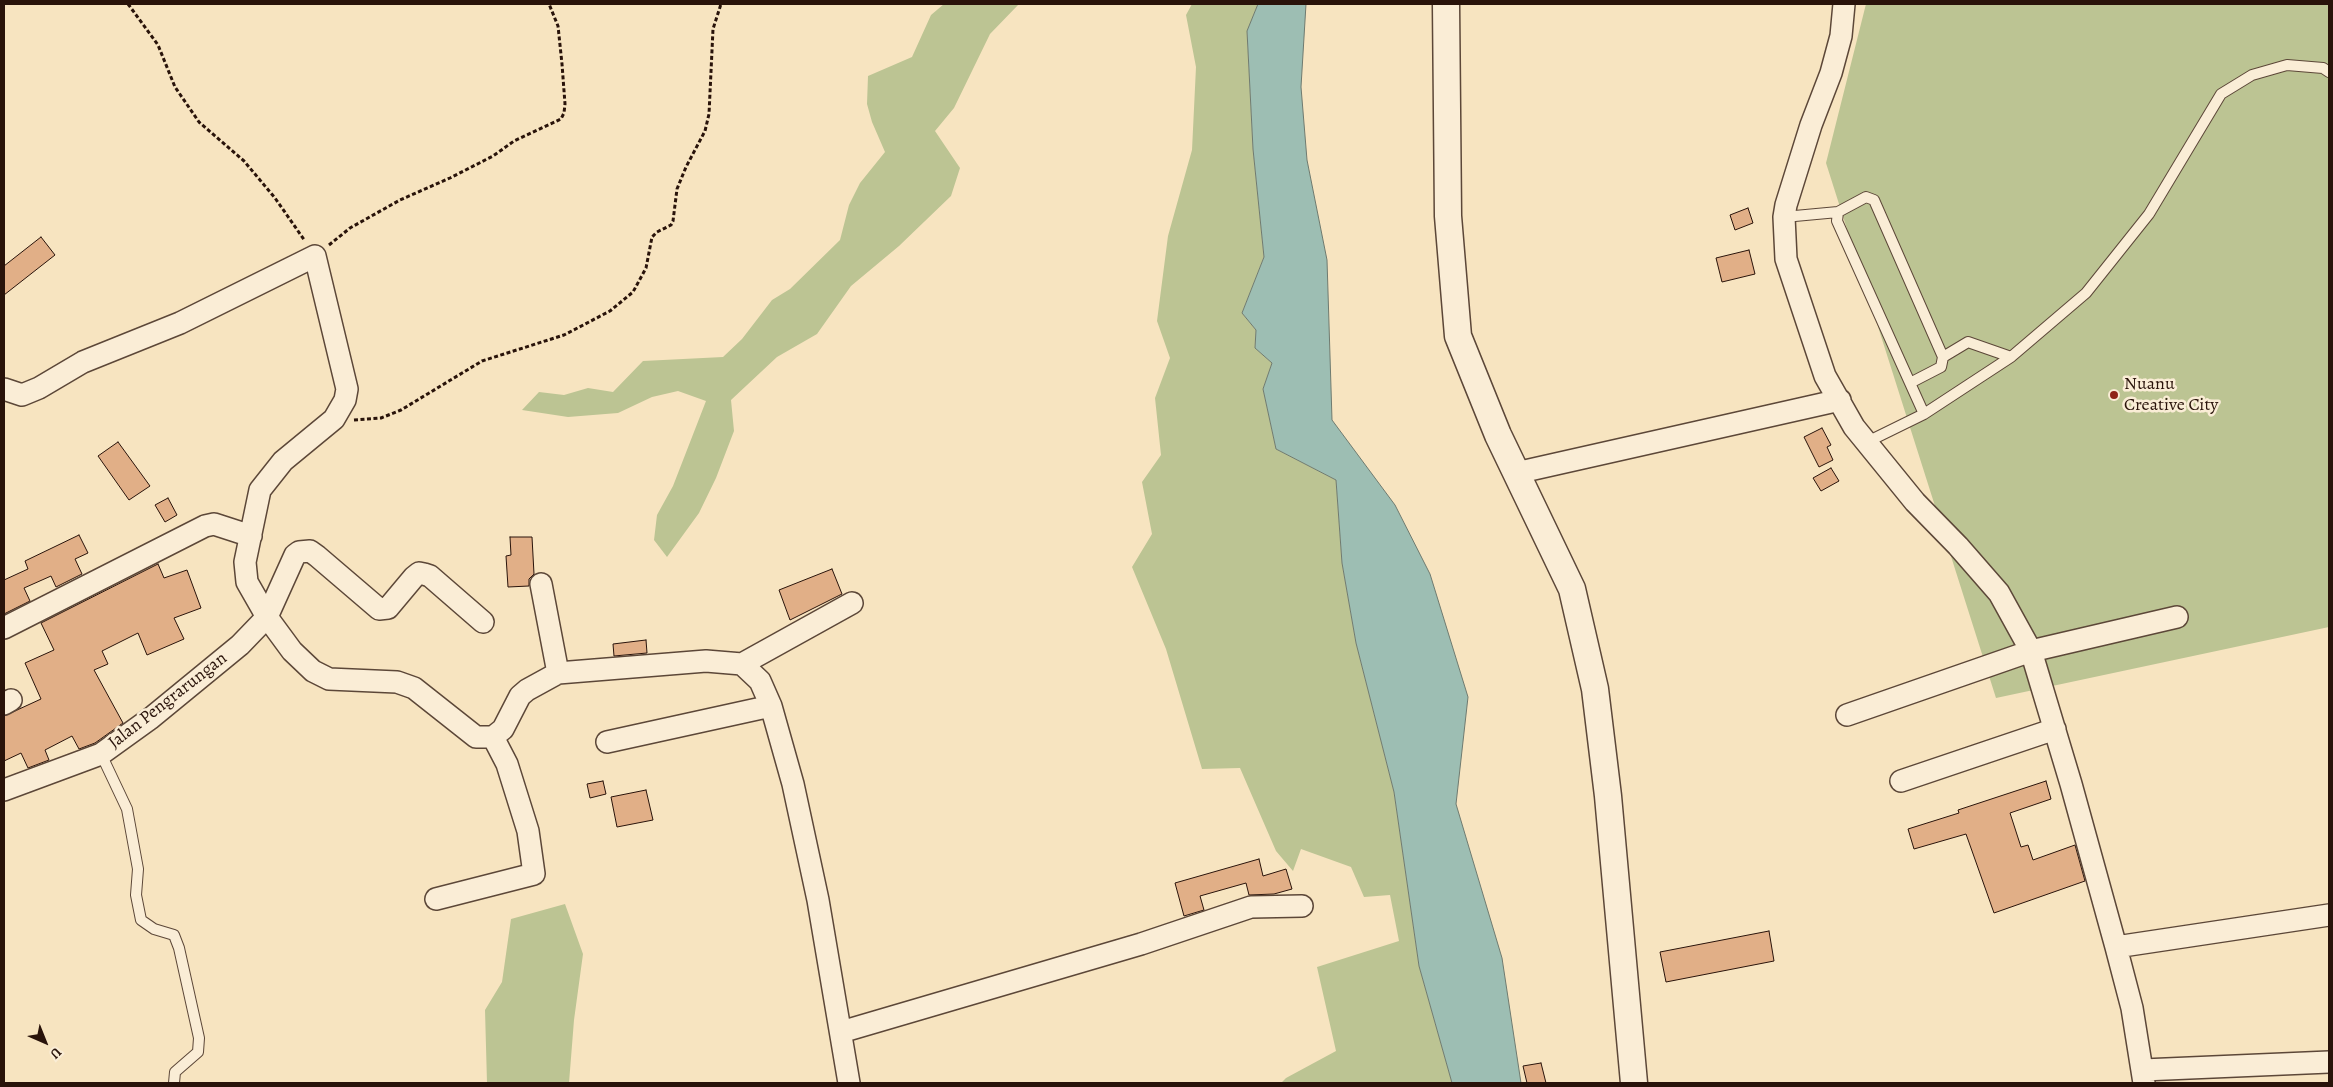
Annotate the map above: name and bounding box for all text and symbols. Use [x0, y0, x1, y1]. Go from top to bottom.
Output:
place label: Nuanu Creative City [2124, 374, 2218, 416]
marker: Nuanu Creative City [2108, 389, 2120, 401]
street label: Jalan Pengrarungan [104, 648, 232, 754]
north arrow [20, 1017, 70, 1067]
text: U [46, 1043, 66, 1063]

